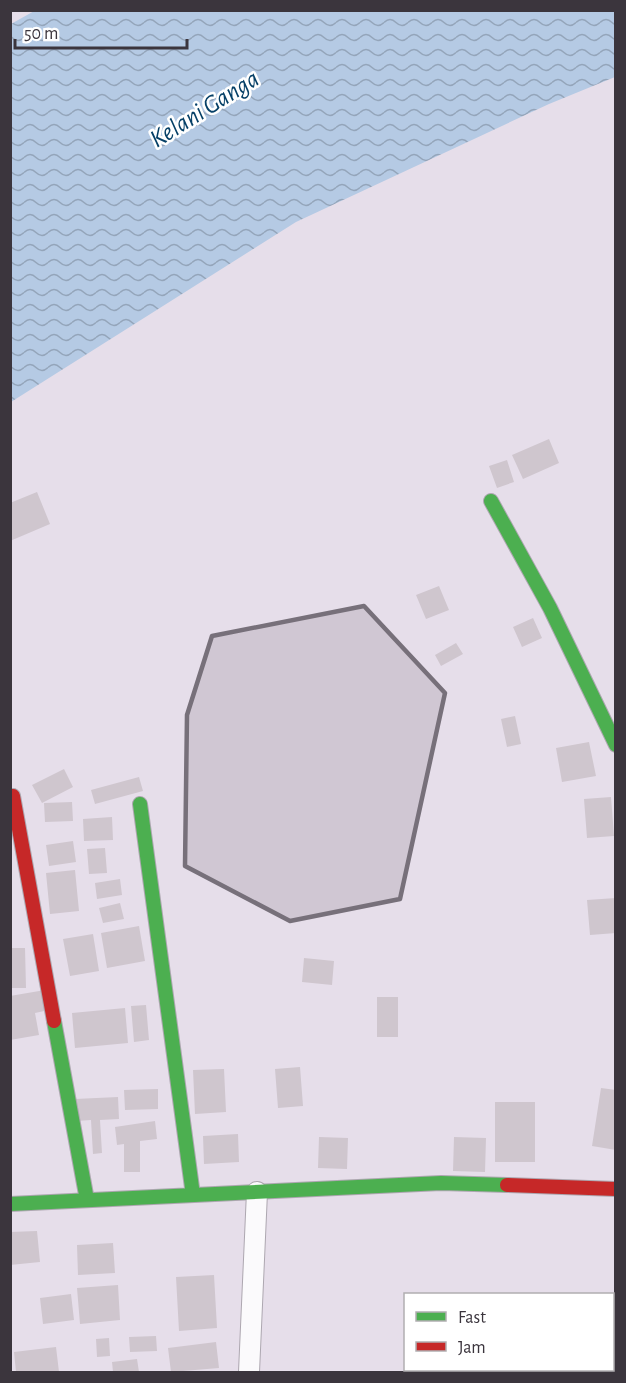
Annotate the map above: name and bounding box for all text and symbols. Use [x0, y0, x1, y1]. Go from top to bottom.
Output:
scale bar [15, 12, 188, 50]
text: 50 m [24, 25, 58, 43]
water label: Kelani Ganga [145, 65, 264, 152]
legend [404, 1293, 614, 1371]
text: Fast [458, 1309, 486, 1327]
text: Jam [458, 1339, 486, 1357]

